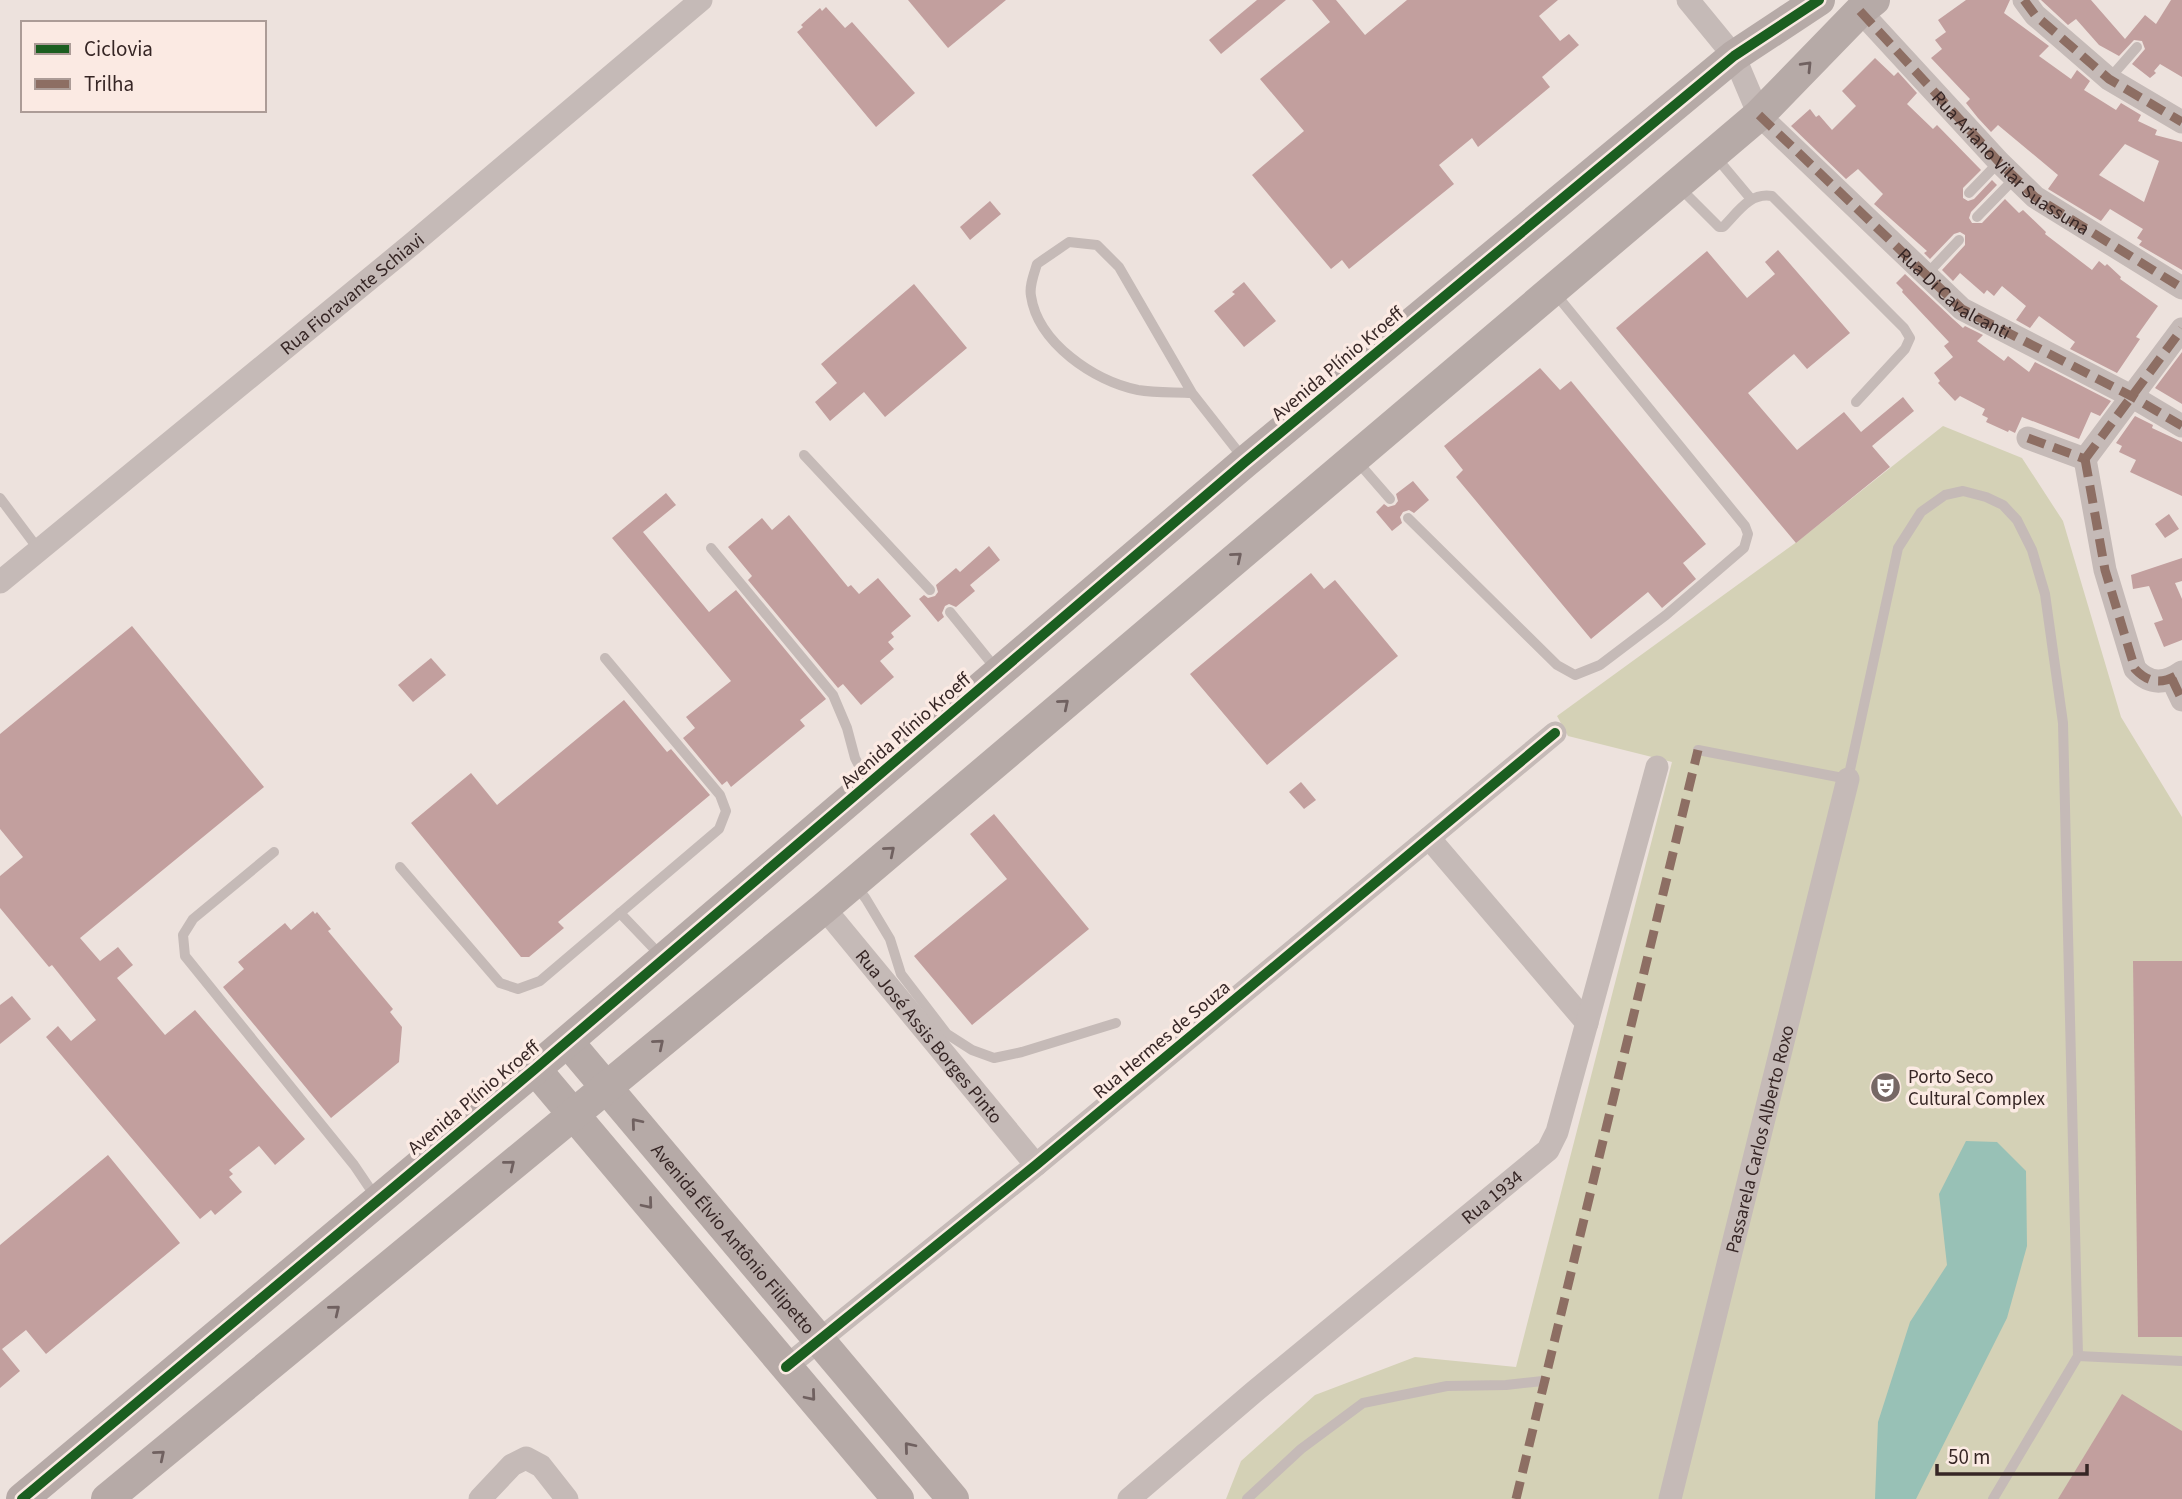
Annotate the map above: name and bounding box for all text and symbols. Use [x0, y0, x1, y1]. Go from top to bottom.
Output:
legend [21, 21, 266, 112]
text: Ciclovia [84, 34, 153, 64]
one-way arrow [1798, 61, 1811, 74]
text: Trilha [84, 69, 134, 99]
street label: Rua Ariano Vilar Suassuna [1925, 85, 2094, 243]
street label: Rua Fioravante Schiavi [275, 227, 431, 362]
street label: Rua Di Cavalcanti [1891, 242, 2015, 347]
street label: Avenida Plínio Kroeff [1266, 300, 1411, 427]
one-way arrow [1229, 553, 1242, 565]
street label: Avenida Plínio Kroeff [835, 666, 978, 795]
one-way arrow [1056, 700, 1069, 712]
one-way arrow [882, 847, 895, 859]
street label: Rua José Assis Borges Pinto [848, 944, 1009, 1130]
street label: Rua Hermes de Souza [1088, 975, 1236, 1106]
street label: Passarela Carlos Alberto Roxo [1719, 1022, 1802, 1256]
street label: Avenida Plínio Kroeff [402, 1034, 547, 1161]
one-way arrow [651, 1040, 664, 1052]
place label: Porto Seco Cultural Complex [1908, 1064, 2046, 1113]
theatre icon: Porto Seco Cultural Complex [1868, 1070, 1902, 1104]
one-way arrow [632, 1118, 644, 1131]
street label: Avenida Élvio Antônio Filipetto [644, 1138, 821, 1341]
one-way arrow [502, 1161, 515, 1173]
street label: Rua 1934 [1456, 1164, 1529, 1231]
one-way arrow [640, 1195, 652, 1208]
one-way arrow [327, 1305, 339, 1318]
one-way arrow [803, 1388, 815, 1401]
scale bar [1937, 1432, 2088, 1476]
one-way arrow [904, 1442, 917, 1454]
text: 50 m [1948, 1442, 1990, 1472]
one-way arrow [151, 1451, 164, 1463]

